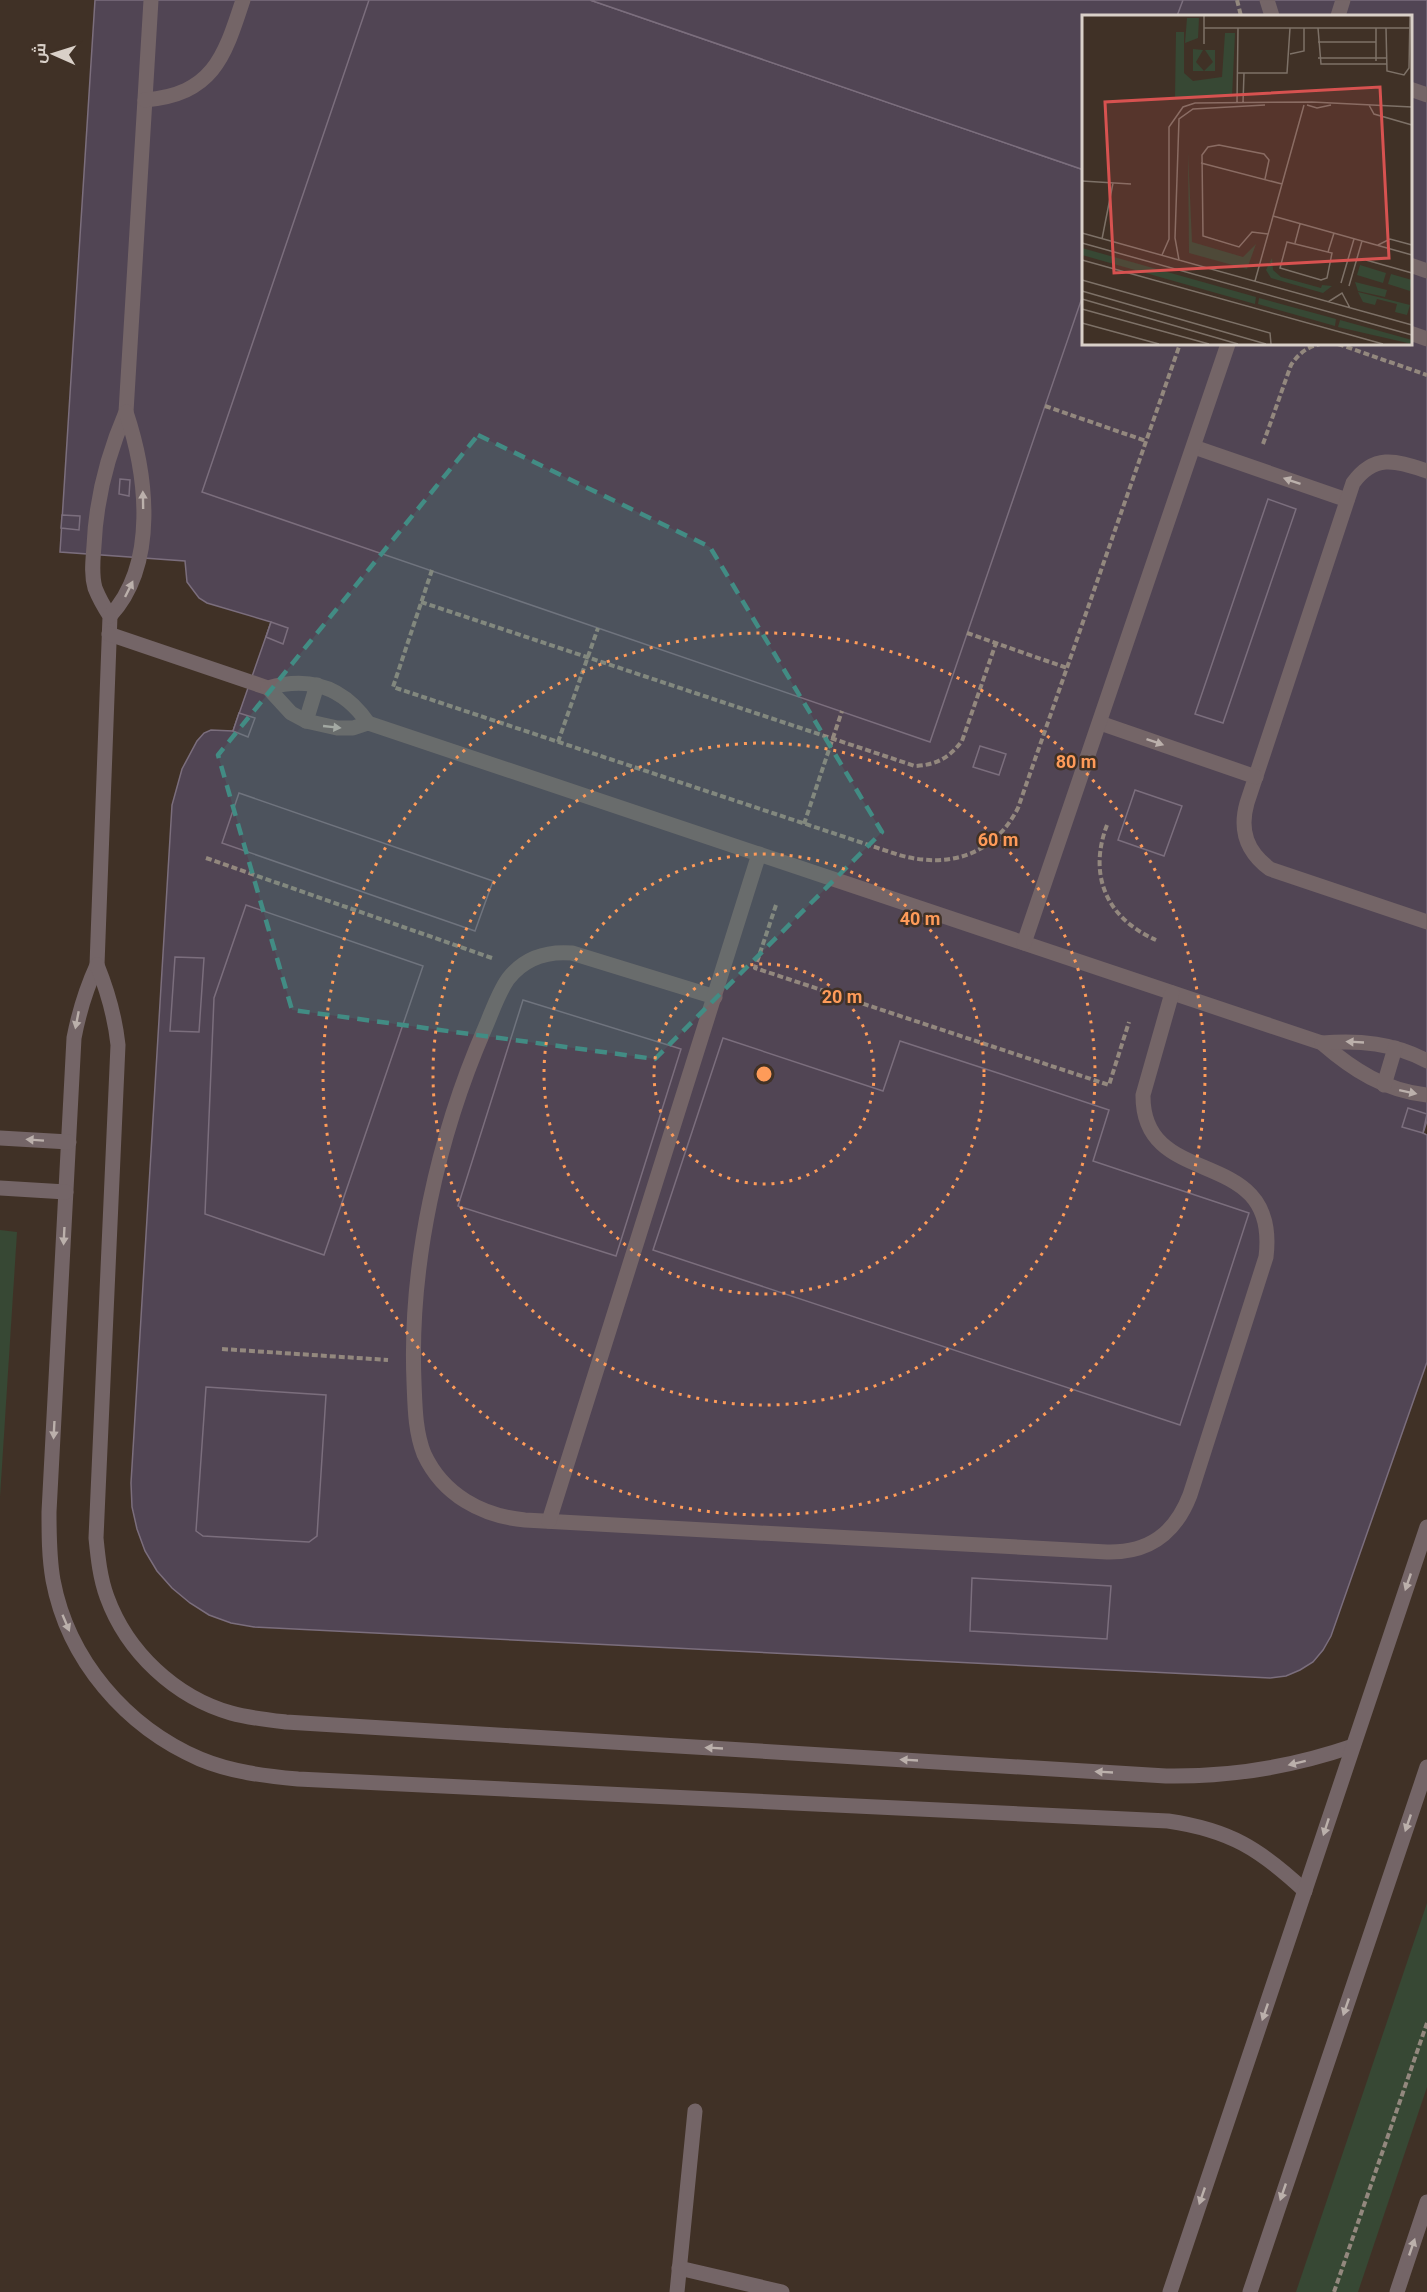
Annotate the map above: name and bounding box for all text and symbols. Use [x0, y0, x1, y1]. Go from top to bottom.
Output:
inset map [1082, 15, 1412, 345]
north arrow [24, 24, 84, 84]
text: ش [29, 42, 50, 64]
one-way arrow [1283, 475, 1301, 485]
one-way arrow [138, 490, 148, 509]
one-way arrow [124, 581, 133, 598]
one-way arrow [323, 722, 342, 732]
one-way arrow [1146, 737, 1164, 747]
text: 80 m [1056, 751, 1096, 772]
text: 60 m [978, 829, 1018, 850]
text: 40 m [900, 908, 940, 929]
text: 20 m [822, 986, 862, 1007]
one-way arrow [72, 1011, 81, 1030]
one-way arrow [1346, 1037, 1365, 1046]
centre of rings [754, 1064, 774, 1084]
one-way arrow [1399, 1087, 1418, 1097]
one-way arrow [25, 1136, 44, 1145]
one-way arrow [60, 1226, 69, 1245]
one-way arrow [49, 1421, 58, 1440]
one-way arrow [1403, 1573, 1413, 1591]
one-way arrow [62, 1614, 71, 1632]
one-way arrow [705, 1744, 724, 1753]
one-way arrow [899, 1755, 918, 1765]
one-way arrow [1288, 1758, 1306, 1768]
one-way arrow [1094, 1767, 1113, 1777]
one-way arrow [1403, 1814, 1413, 1832]
one-way arrow [1321, 1818, 1331, 1836]
one-way arrow [1340, 1999, 1350, 2017]
one-way arrow [1259, 2003, 1269, 2021]
one-way arrow [1278, 2183, 1288, 2201]
one-way arrow [1197, 2188, 1207, 2206]
one-way arrow [1407, 2238, 1417, 2256]

